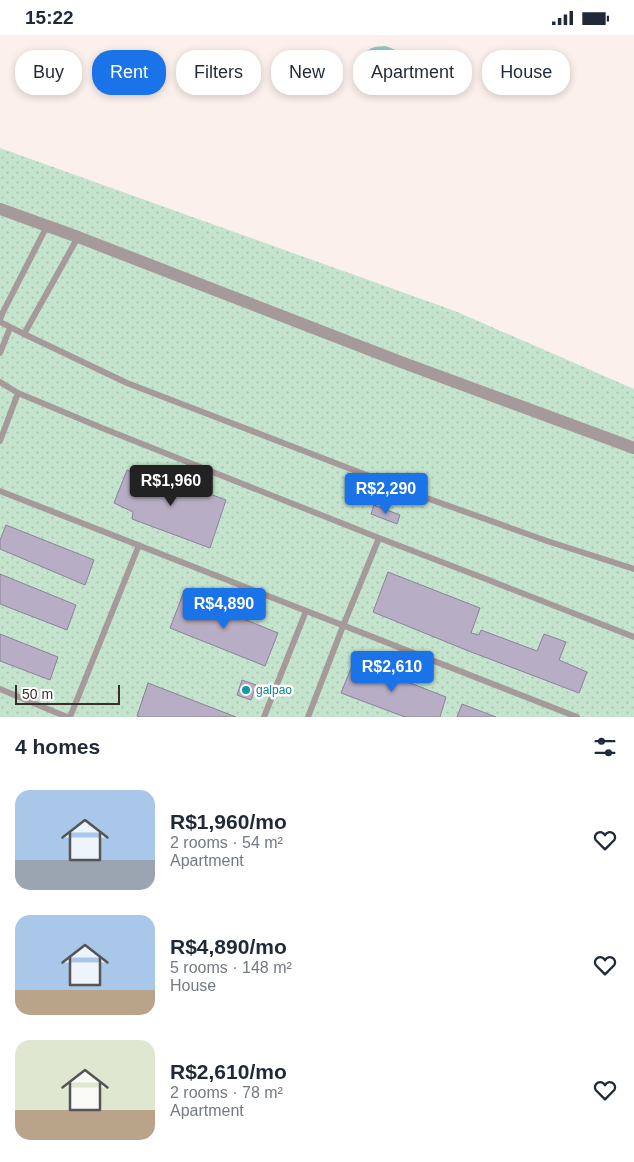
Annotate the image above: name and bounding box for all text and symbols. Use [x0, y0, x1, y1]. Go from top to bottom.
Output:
text: 15:22 [25, 7, 74, 28]
chip: Buy [15, 50, 82, 95]
chip: Rent [92, 50, 166, 95]
chip: Filters [176, 50, 261, 95]
chip: New [271, 50, 343, 95]
chip: Apartment [353, 50, 472, 95]
chip: House [482, 50, 570, 95]
pin: R$1,960 [125, 465, 217, 507]
text: R$1,960 [141, 472, 201, 489]
pin: R$2,290 [340, 473, 432, 515]
text: R$2,290 [356, 480, 416, 497]
pin: R$4,890 [178, 587, 270, 630]
text: R$4,890 [194, 595, 254, 612]
pin: R$2,610 [346, 651, 438, 693]
text: R$2,610 [362, 658, 422, 675]
scale bar [15, 682, 120, 705]
place label: galpao [256, 683, 292, 697]
marker: galpao [240, 684, 252, 696]
text: 50 m [22, 686, 53, 702]
icon: filters [591, 733, 619, 761]
text: 4 homes [15, 735, 100, 758]
icon: home [55, 810, 115, 870]
text: R$1,960/mo [170, 810, 287, 833]
icon: heart [591, 826, 619, 854]
text: 2 rooms · 54 m² [170, 834, 283, 851]
text: Apartment [170, 852, 244, 869]
icon: home [55, 935, 115, 995]
text: R$4,890/mo [170, 935, 287, 958]
icon: heart [591, 951, 619, 979]
text: 5 rooms · 148 m² [170, 959, 292, 976]
text: House [170, 977, 216, 994]
icon: home [55, 1060, 115, 1120]
text: R$2,610/mo [170, 1060, 287, 1083]
icon: heart [591, 1076, 619, 1104]
text: 2 rooms · 78 m² [170, 1084, 283, 1101]
text: Apartment [170, 1102, 244, 1119]

